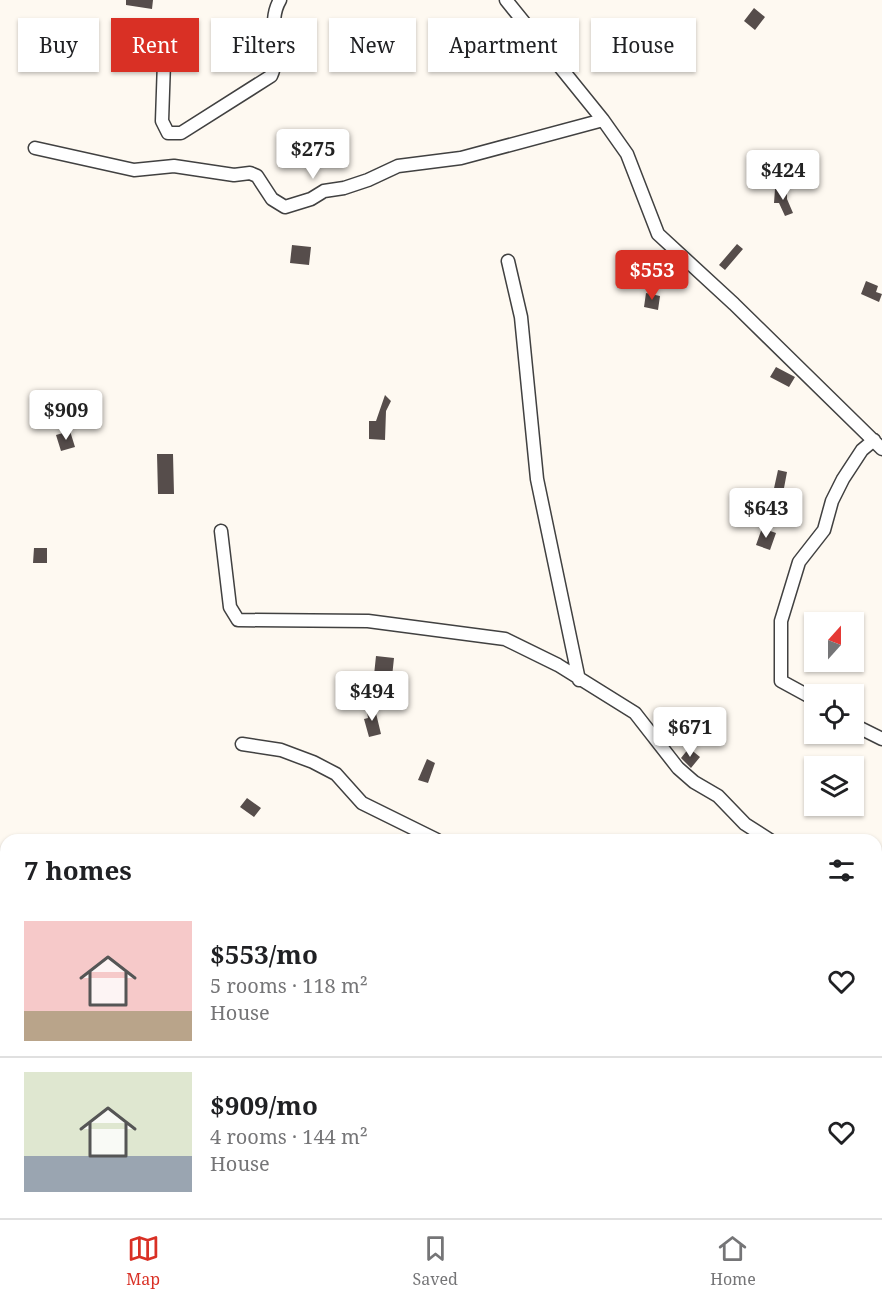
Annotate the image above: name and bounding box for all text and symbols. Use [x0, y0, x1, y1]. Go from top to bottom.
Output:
chip: Buy [18, 18, 99, 72]
chip: Rent [111, 18, 199, 72]
chip: Filters [211, 18, 317, 72]
chip: New [329, 18, 416, 72]
chip: Apartment [428, 18, 579, 72]
chip: House [591, 18, 696, 72]
pin: $275 [277, 129, 349, 180]
text: $275 [290, 135, 336, 162]
pin: $424 [747, 150, 819, 201]
text: $424 [760, 156, 806, 183]
pin: $553 [616, 250, 688, 301]
text: $553 [629, 256, 675, 283]
pin: $909 [30, 390, 102, 441]
text: $909 [43, 396, 89, 423]
pin: $643 [730, 488, 802, 539]
text: $643 [743, 494, 789, 521]
north arrow [804, 612, 864, 672]
map controls [804, 612, 864, 816]
pin: $494 [336, 671, 408, 722]
text: $494 [349, 677, 395, 704]
button: locate [804, 684, 864, 744]
pin: $671 [654, 707, 726, 758]
text: $671 [667, 713, 713, 740]
button: layers [804, 756, 864, 816]
text: 7 homes [24, 852, 132, 888]
icon: filters [825, 854, 858, 887]
text: $553/mo [210, 936, 318, 972]
icon: home [72, 945, 144, 1017]
icon: heart [825, 965, 858, 998]
text: 5 rooms · 118 m² [210, 972, 368, 999]
text: House [210, 999, 270, 1026]
text: $909/mo [210, 1087, 318, 1123]
icon: home [72, 1096, 144, 1168]
icon: heart [825, 1116, 858, 1149]
text: 4 rooms · 144 m² [210, 1123, 368, 1150]
text: House [210, 1150, 270, 1177]
tab: Map [126, 1232, 160, 1290]
tab: Saved [412, 1232, 458, 1290]
tab: Home [710, 1232, 756, 1290]

